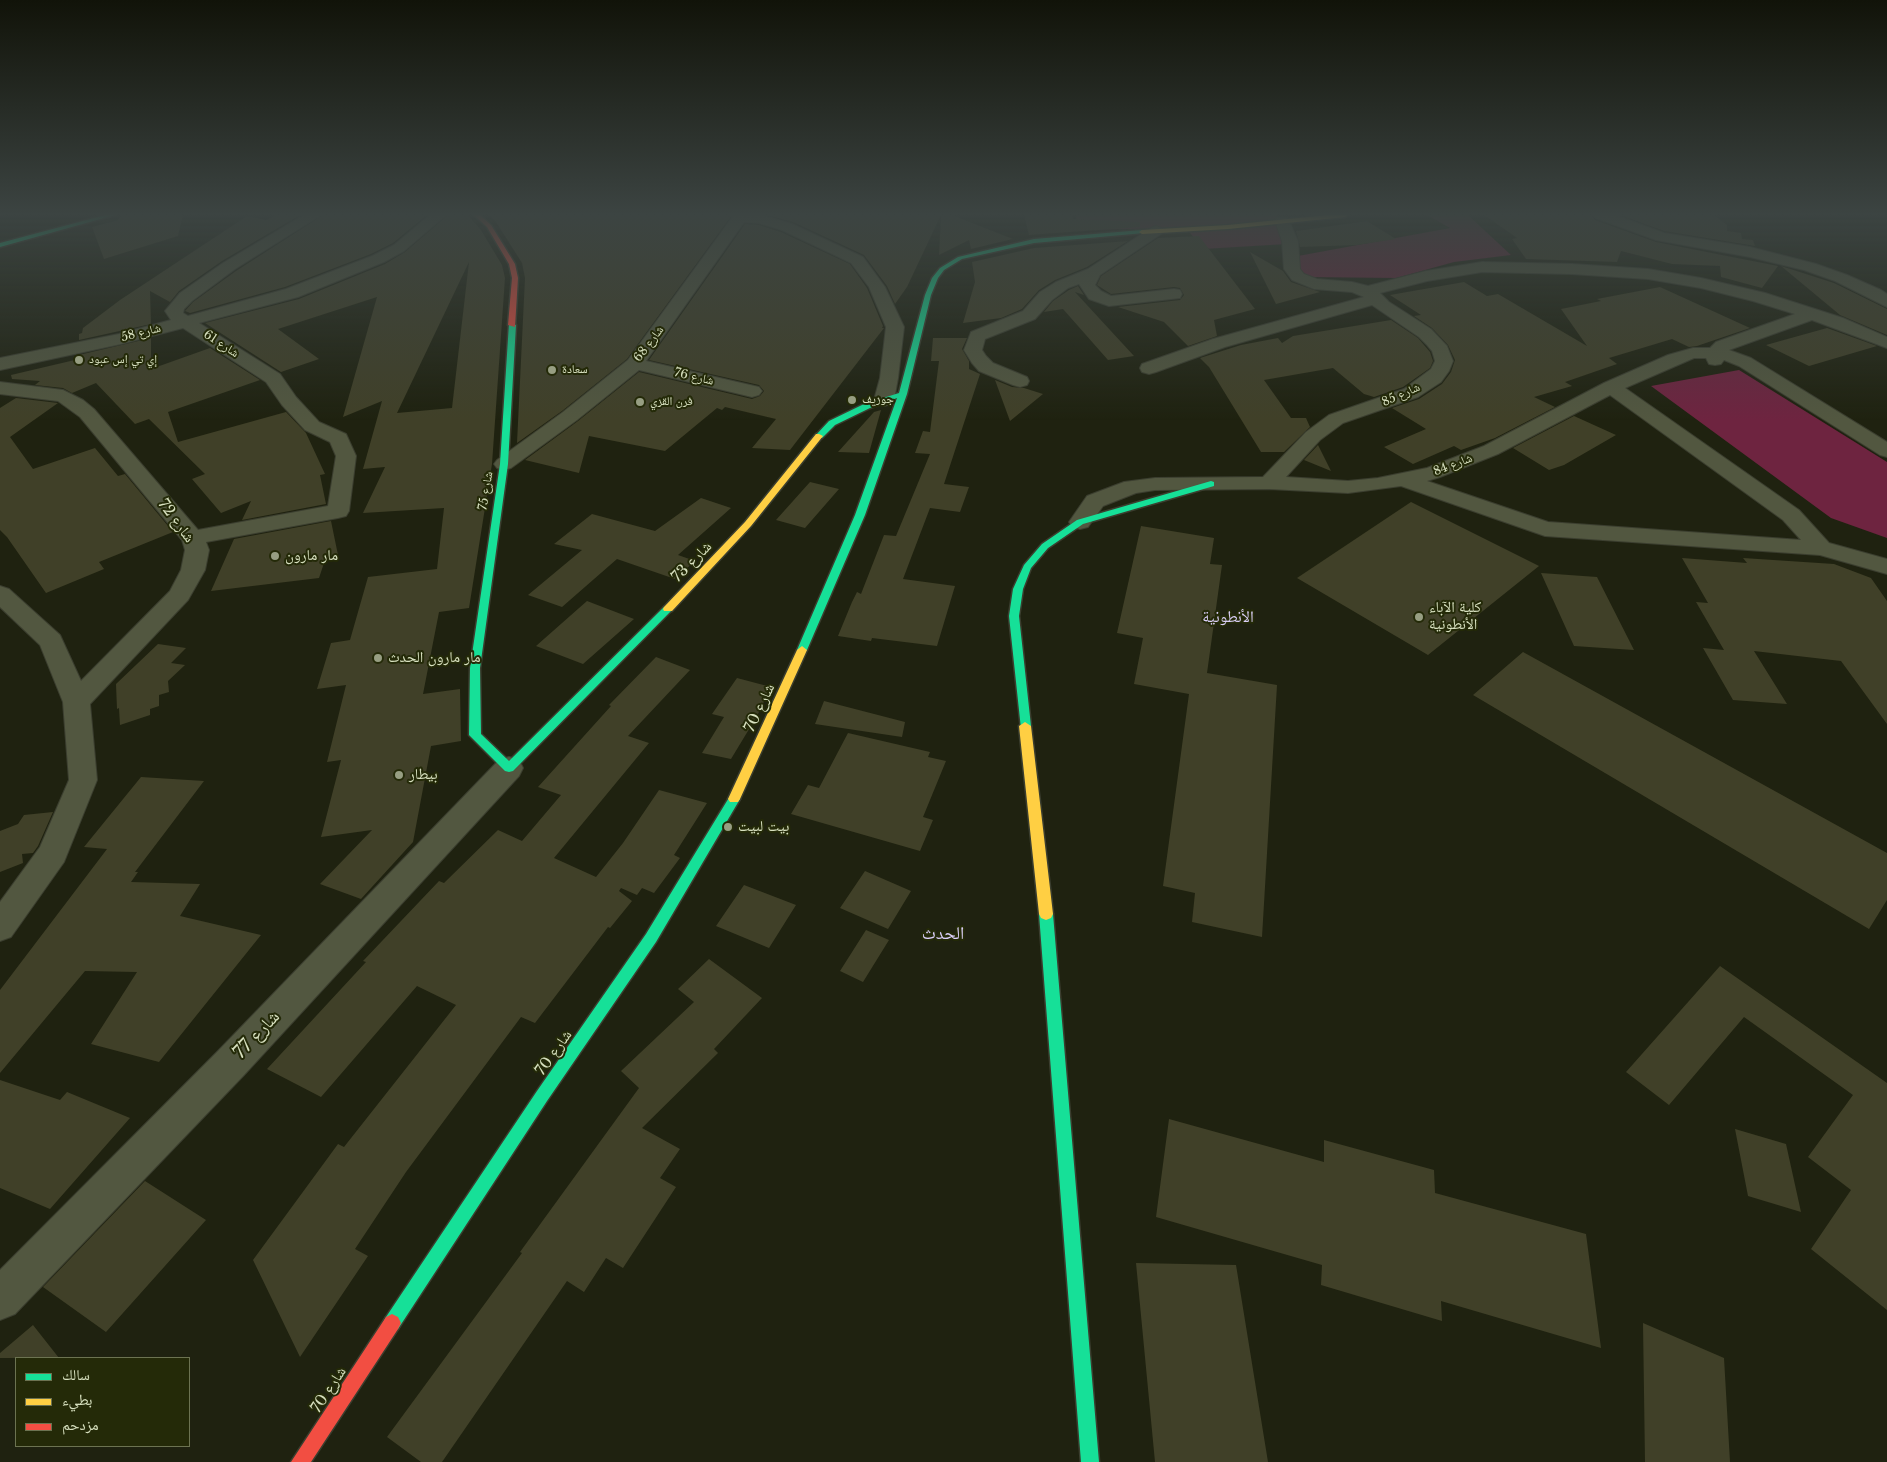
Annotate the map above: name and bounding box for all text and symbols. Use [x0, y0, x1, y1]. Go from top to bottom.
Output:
street label: شارع 58 [120, 321, 162, 345]
street label: شارع 68 [631, 323, 667, 365]
street label: شارع 61 [201, 327, 241, 361]
place label: إي تي إس عبود [89, 353, 157, 367]
marker: إي تي إس عبود [73, 354, 85, 366]
place label: سعادة [562, 363, 588, 377]
marker: سعادة [546, 364, 558, 376]
street label: شارع 76 [673, 365, 715, 389]
street label: شارع 85 [1380, 380, 1422, 410]
place label: جوزيف [862, 393, 894, 407]
marker: جوزيف [846, 394, 858, 406]
place label: فرن القزي [650, 395, 693, 409]
marker: فرن القزي [634, 396, 646, 408]
street label: شارع 84 [1431, 451, 1475, 479]
street label: شارع 75 [476, 471, 496, 511]
street label: شارع 72 [154, 496, 198, 546]
street label: شارع 73 [668, 538, 716, 586]
place label: مار مارون [285, 547, 338, 565]
marker: مار مارون [269, 550, 281, 562]
place label: كلية الآباء الأنطونية [1429, 599, 1481, 634]
district label: الأنطونية [1202, 607, 1254, 627]
marker: كلية الآباء الأنطونية [1413, 611, 1425, 623]
place label: مار مارون الحدث [388, 649, 481, 667]
marker: مار مارون الحدث [372, 652, 384, 664]
street label: شارع 70 [741, 681, 779, 735]
place label: بيطار [409, 766, 438, 784]
marker: بيطار [393, 769, 405, 781]
place label: بيت لبيت [738, 818, 789, 836]
marker: بيت لبيت [722, 821, 734, 833]
district label: الحدث [922, 923, 964, 945]
street label: شارع 77 [230, 1007, 284, 1063]
street label: شارع 70 [532, 1027, 576, 1079]
legend [15, 1357, 190, 1447]
street label: شارع 70 [308, 1364, 350, 1416]
text: سالك [62, 1365, 90, 1384]
text: بطيء [62, 1390, 92, 1409]
text: مزدحم [62, 1415, 99, 1434]

